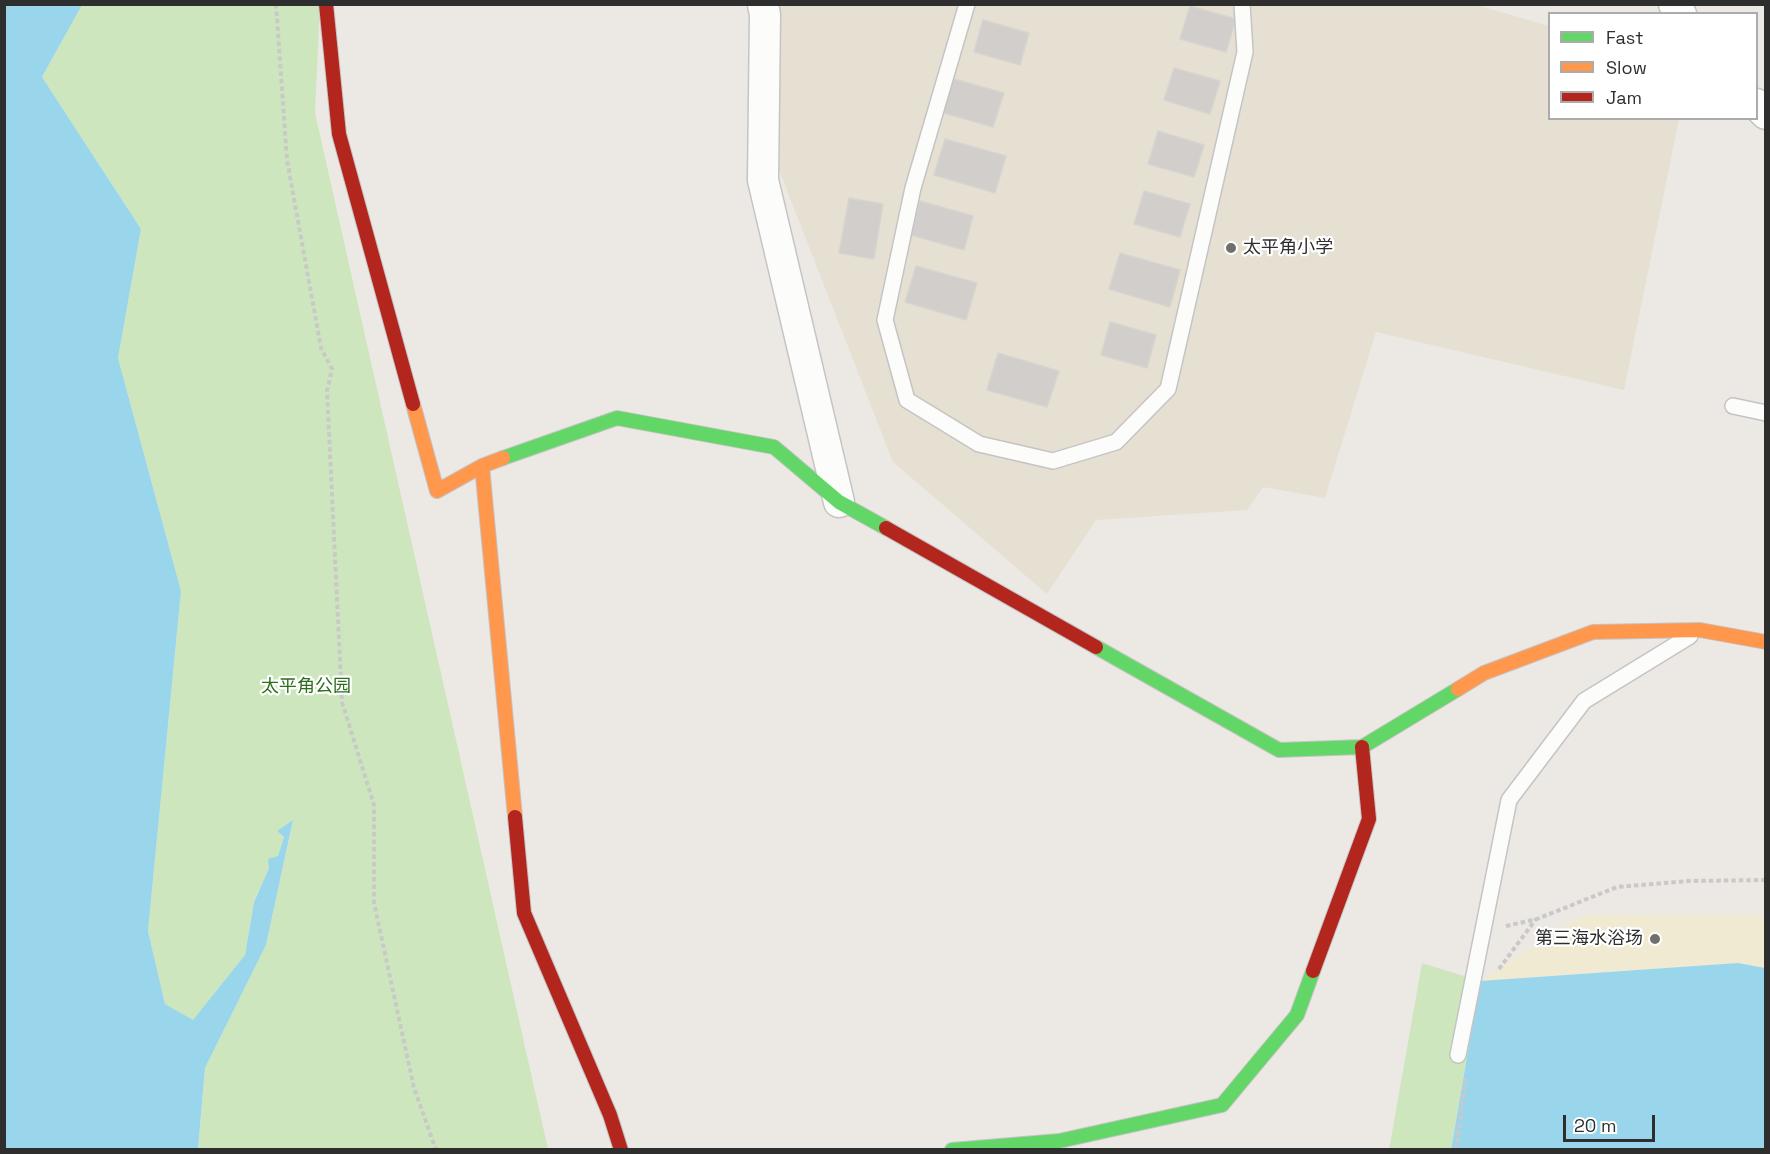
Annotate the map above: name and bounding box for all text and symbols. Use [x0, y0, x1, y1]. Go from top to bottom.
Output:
legend [1548, 12, 1758, 120]
text: Fast [1606, 26, 1643, 49]
text: Slow [1606, 56, 1647, 79]
text: Jam [1606, 86, 1642, 109]
place label: 太平角小学 [1243, 237, 1333, 259]
marker: 太平角小学 [1224, 241, 1238, 255]
park label: 太平角公园 [261, 676, 351, 698]
place label: 第三海水浴场 [1535, 928, 1643, 950]
marker: 第三海水浴场 [1648, 932, 1662, 946]
scale bar [1566, 1103, 1658, 1141]
text: 20 m [1574, 1114, 1617, 1137]

